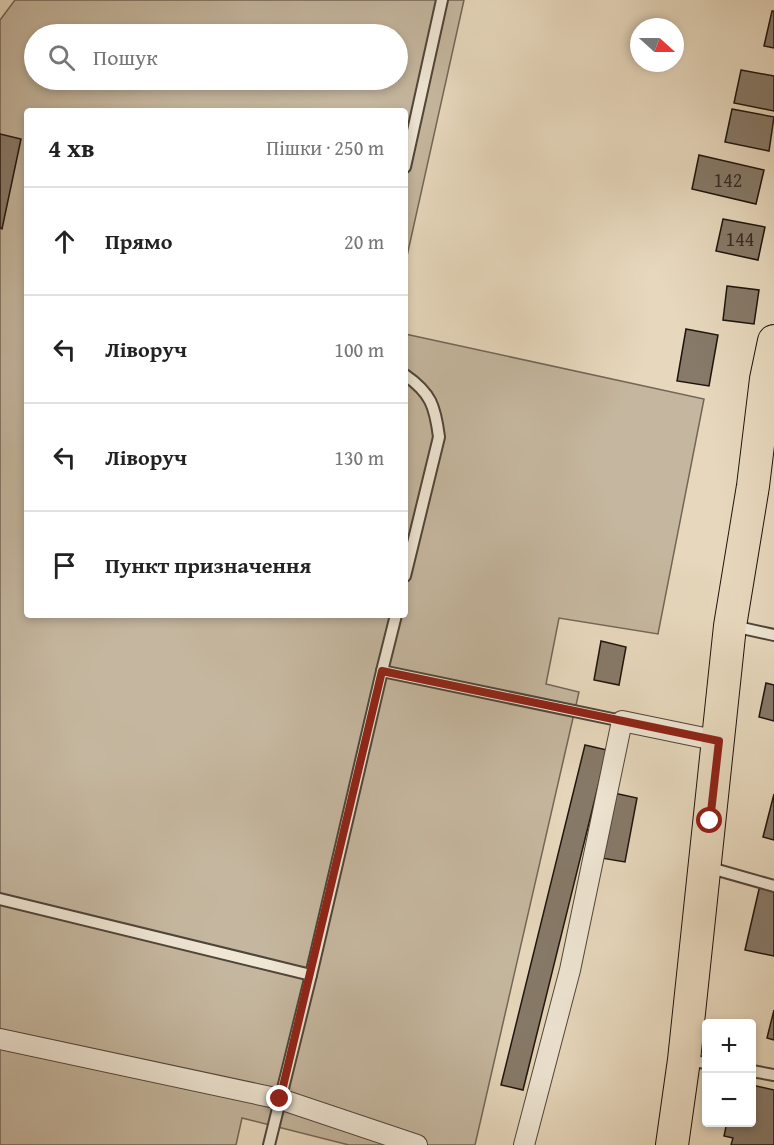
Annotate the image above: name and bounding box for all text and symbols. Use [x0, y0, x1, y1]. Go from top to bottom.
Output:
north arrow [630, 18, 684, 72]
search box [24, 24, 408, 90]
icon: search [45, 41, 78, 74]
text: Пошук [93, 41, 158, 73]
text: 4 хв [48, 128, 95, 167]
text: Пішки · 250 m [266, 133, 384, 162]
house number: 142 [714, 165, 742, 194]
house number: 144 [726, 224, 754, 253]
icon: ahead [48, 225, 81, 258]
text: Прямо [105, 225, 172, 257]
text: 20 m [344, 227, 384, 256]
icon: left [48, 333, 81, 366]
text: Ліворуч [105, 333, 187, 365]
text: 100 m [334, 335, 384, 364]
icon: left [48, 441, 81, 474]
text: Ліворуч [105, 441, 187, 473]
text: 130 m [334, 443, 384, 472]
icon: arrive [48, 549, 81, 582]
text: Пункт призначення [105, 549, 311, 581]
route start [696, 807, 722, 833]
map controls [702, 1019, 756, 1127]
button: + [702, 1019, 756, 1073]
button: − [702, 1073, 756, 1127]
route end [266, 1085, 292, 1111]

